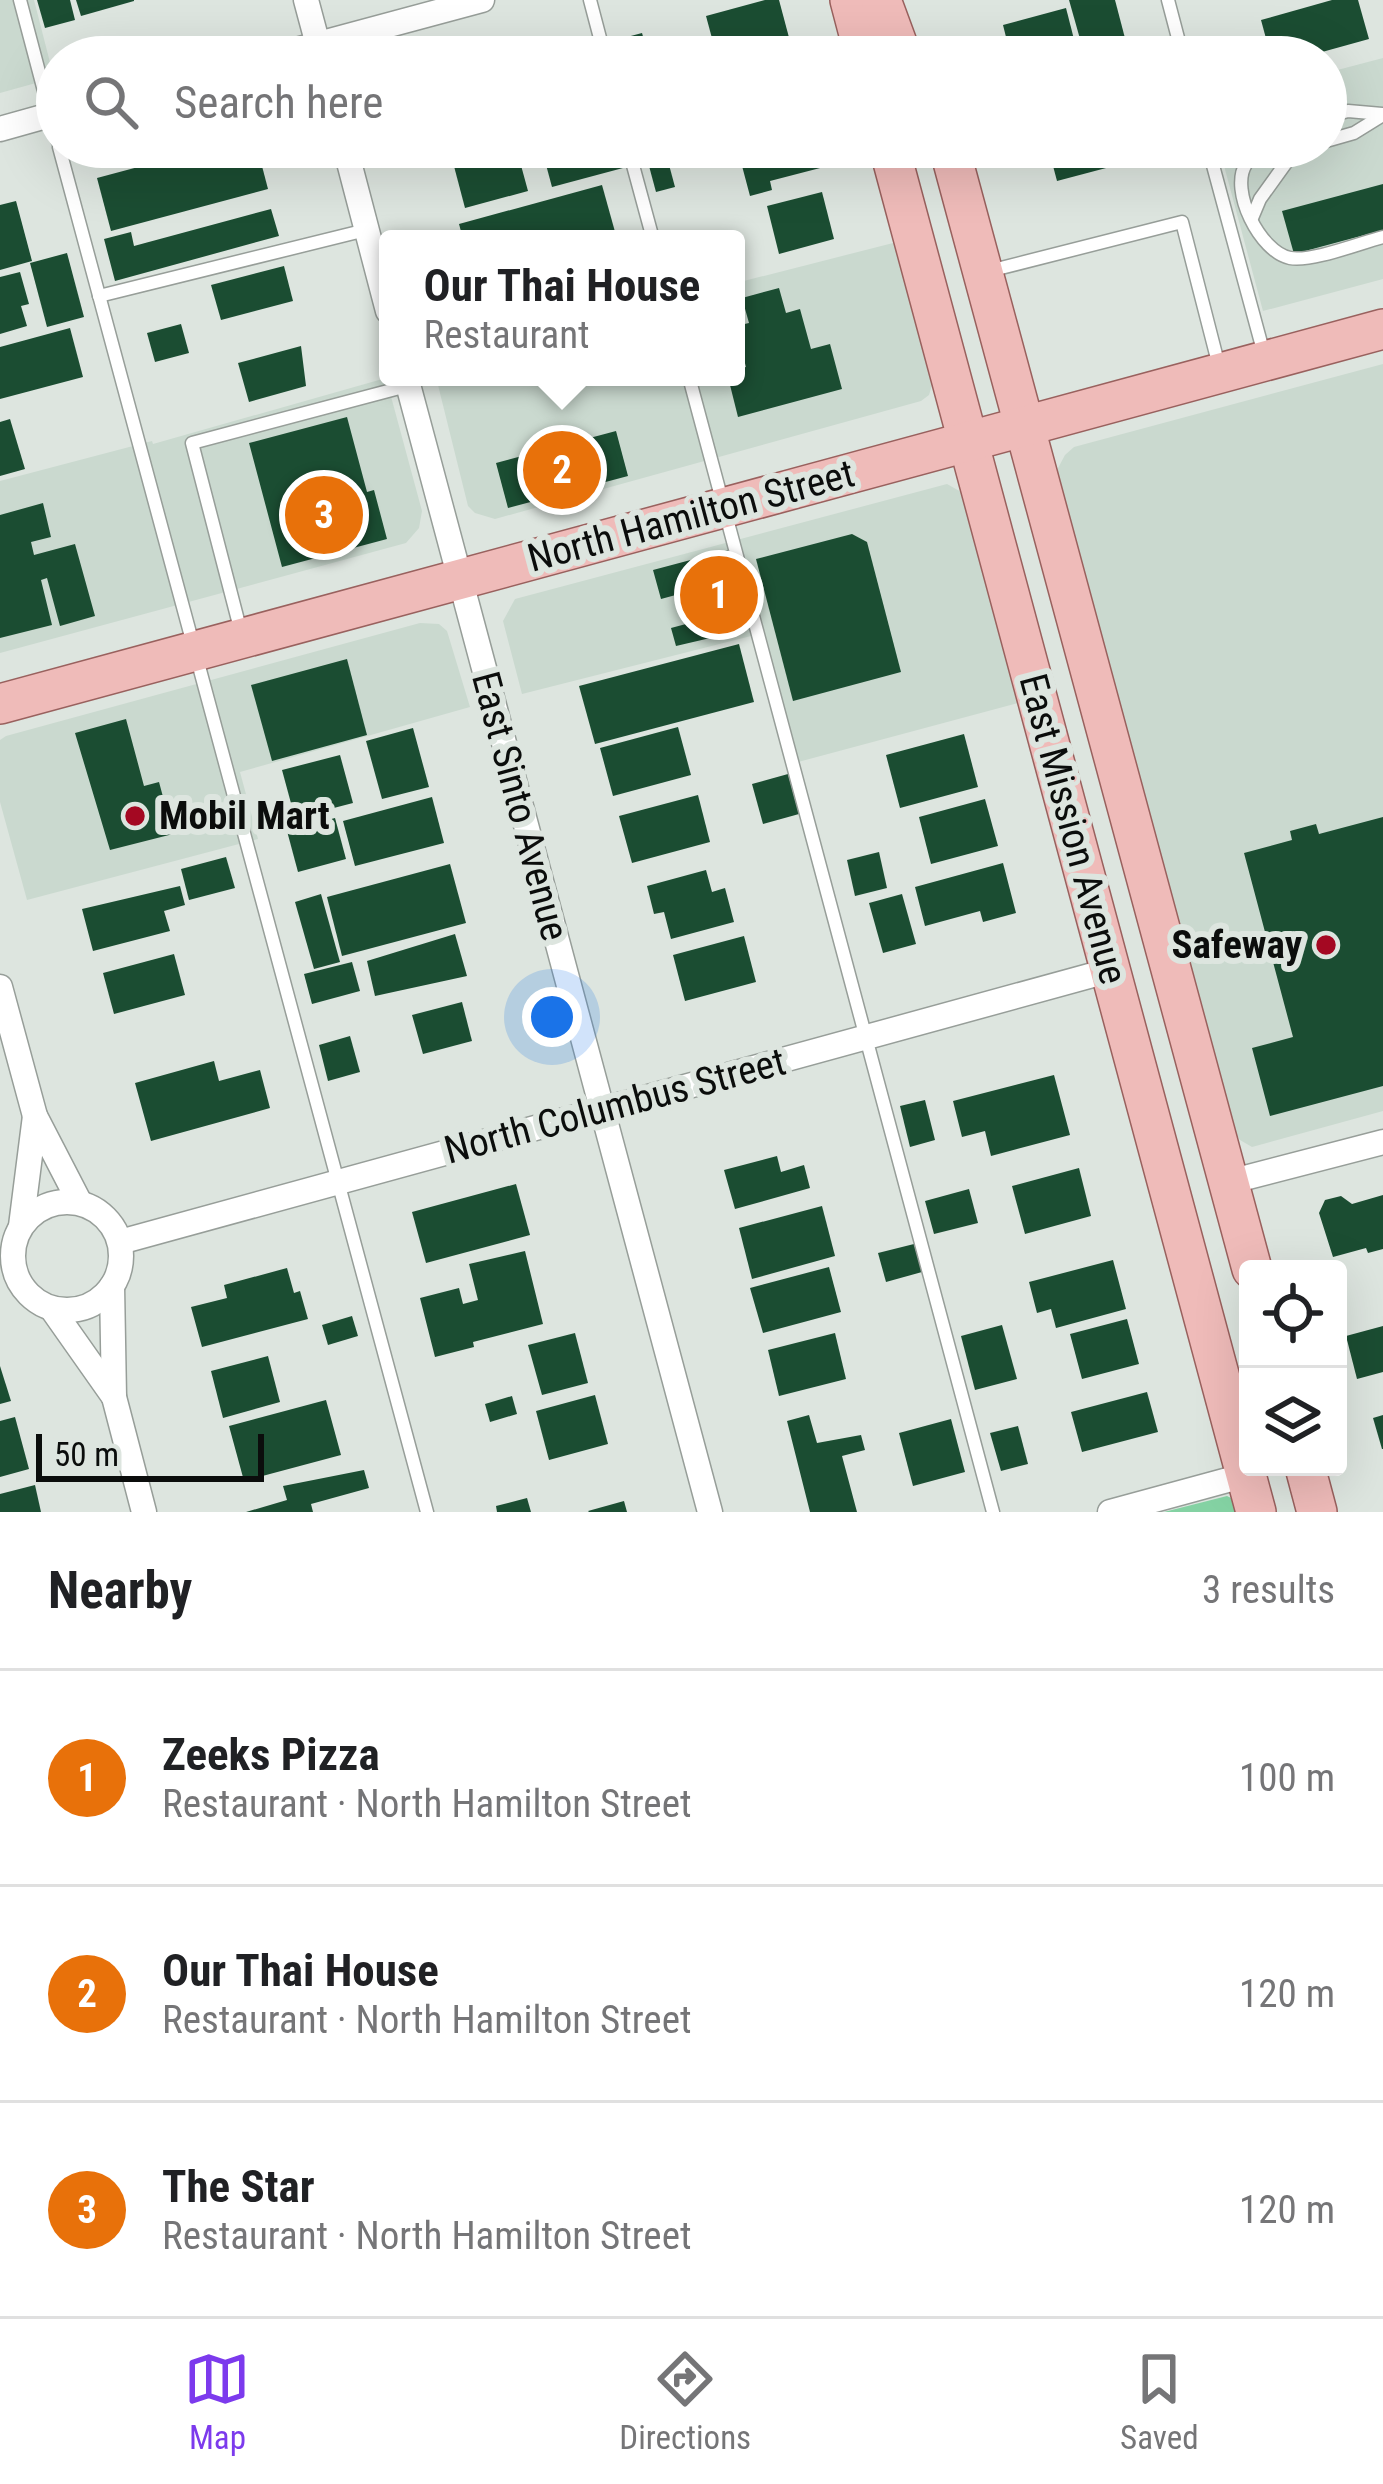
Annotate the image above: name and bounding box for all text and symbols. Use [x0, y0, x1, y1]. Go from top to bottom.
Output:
search box [36, 36, 1347, 168]
icon: search [78, 69, 144, 135]
text: Search here [174, 76, 383, 129]
popup [379, 230, 745, 386]
text: Our Thai House [424, 259, 700, 312]
text: Restaurant [424, 312, 590, 358]
pin: 2 [523, 425, 601, 515]
street label: North Hamilton Street [523, 450, 859, 582]
pin: 3 [285, 470, 363, 560]
pin: 1 [680, 550, 758, 640]
street label: East Sinto Avenue [462, 667, 578, 945]
street label: East Mission Avenue [1010, 669, 1136, 989]
place label: Mobil Mart [159, 793, 330, 839]
marker: Mobil Mart [122, 803, 148, 829]
place label: Safeway [1171, 922, 1303, 968]
marker: Safeway [1313, 932, 1339, 958]
your location [522, 987, 582, 1047]
street label: North Columbus Street [440, 1038, 790, 1174]
map controls [1239, 1260, 1347, 1476]
button: locate [1239, 1260, 1347, 1368]
button: layers [1239, 1368, 1347, 1476]
scale bar [36, 1428, 264, 1481]
text: 50 m [54, 1435, 119, 1474]
text: Nearby [48, 1561, 192, 1620]
text: 3 results [1202, 1567, 1335, 1613]
text: Zeeks Pizza [162, 1728, 380, 1781]
text: 1 [77, 1755, 97, 1801]
text: 100 m [1239, 1755, 1335, 1801]
text: Restaurant · North Hamilton Street [162, 1781, 691, 1827]
text: Our Thai House [162, 1944, 439, 1997]
text: 2 [77, 1971, 97, 2017]
text: 120 m [1239, 1971, 1335, 2017]
text: Restaurant · North Hamilton Street [162, 1997, 691, 2043]
text: The Star [162, 2160, 315, 2213]
text: 3 [77, 2187, 97, 2233]
text: 120 m [1239, 2187, 1335, 2233]
text: Restaurant · North Hamilton Street [162, 2213, 691, 2259]
tab: Map [184, 2346, 250, 2457]
tab: Directions [619, 2346, 751, 2457]
tab: Saved [1120, 2346, 1199, 2457]

